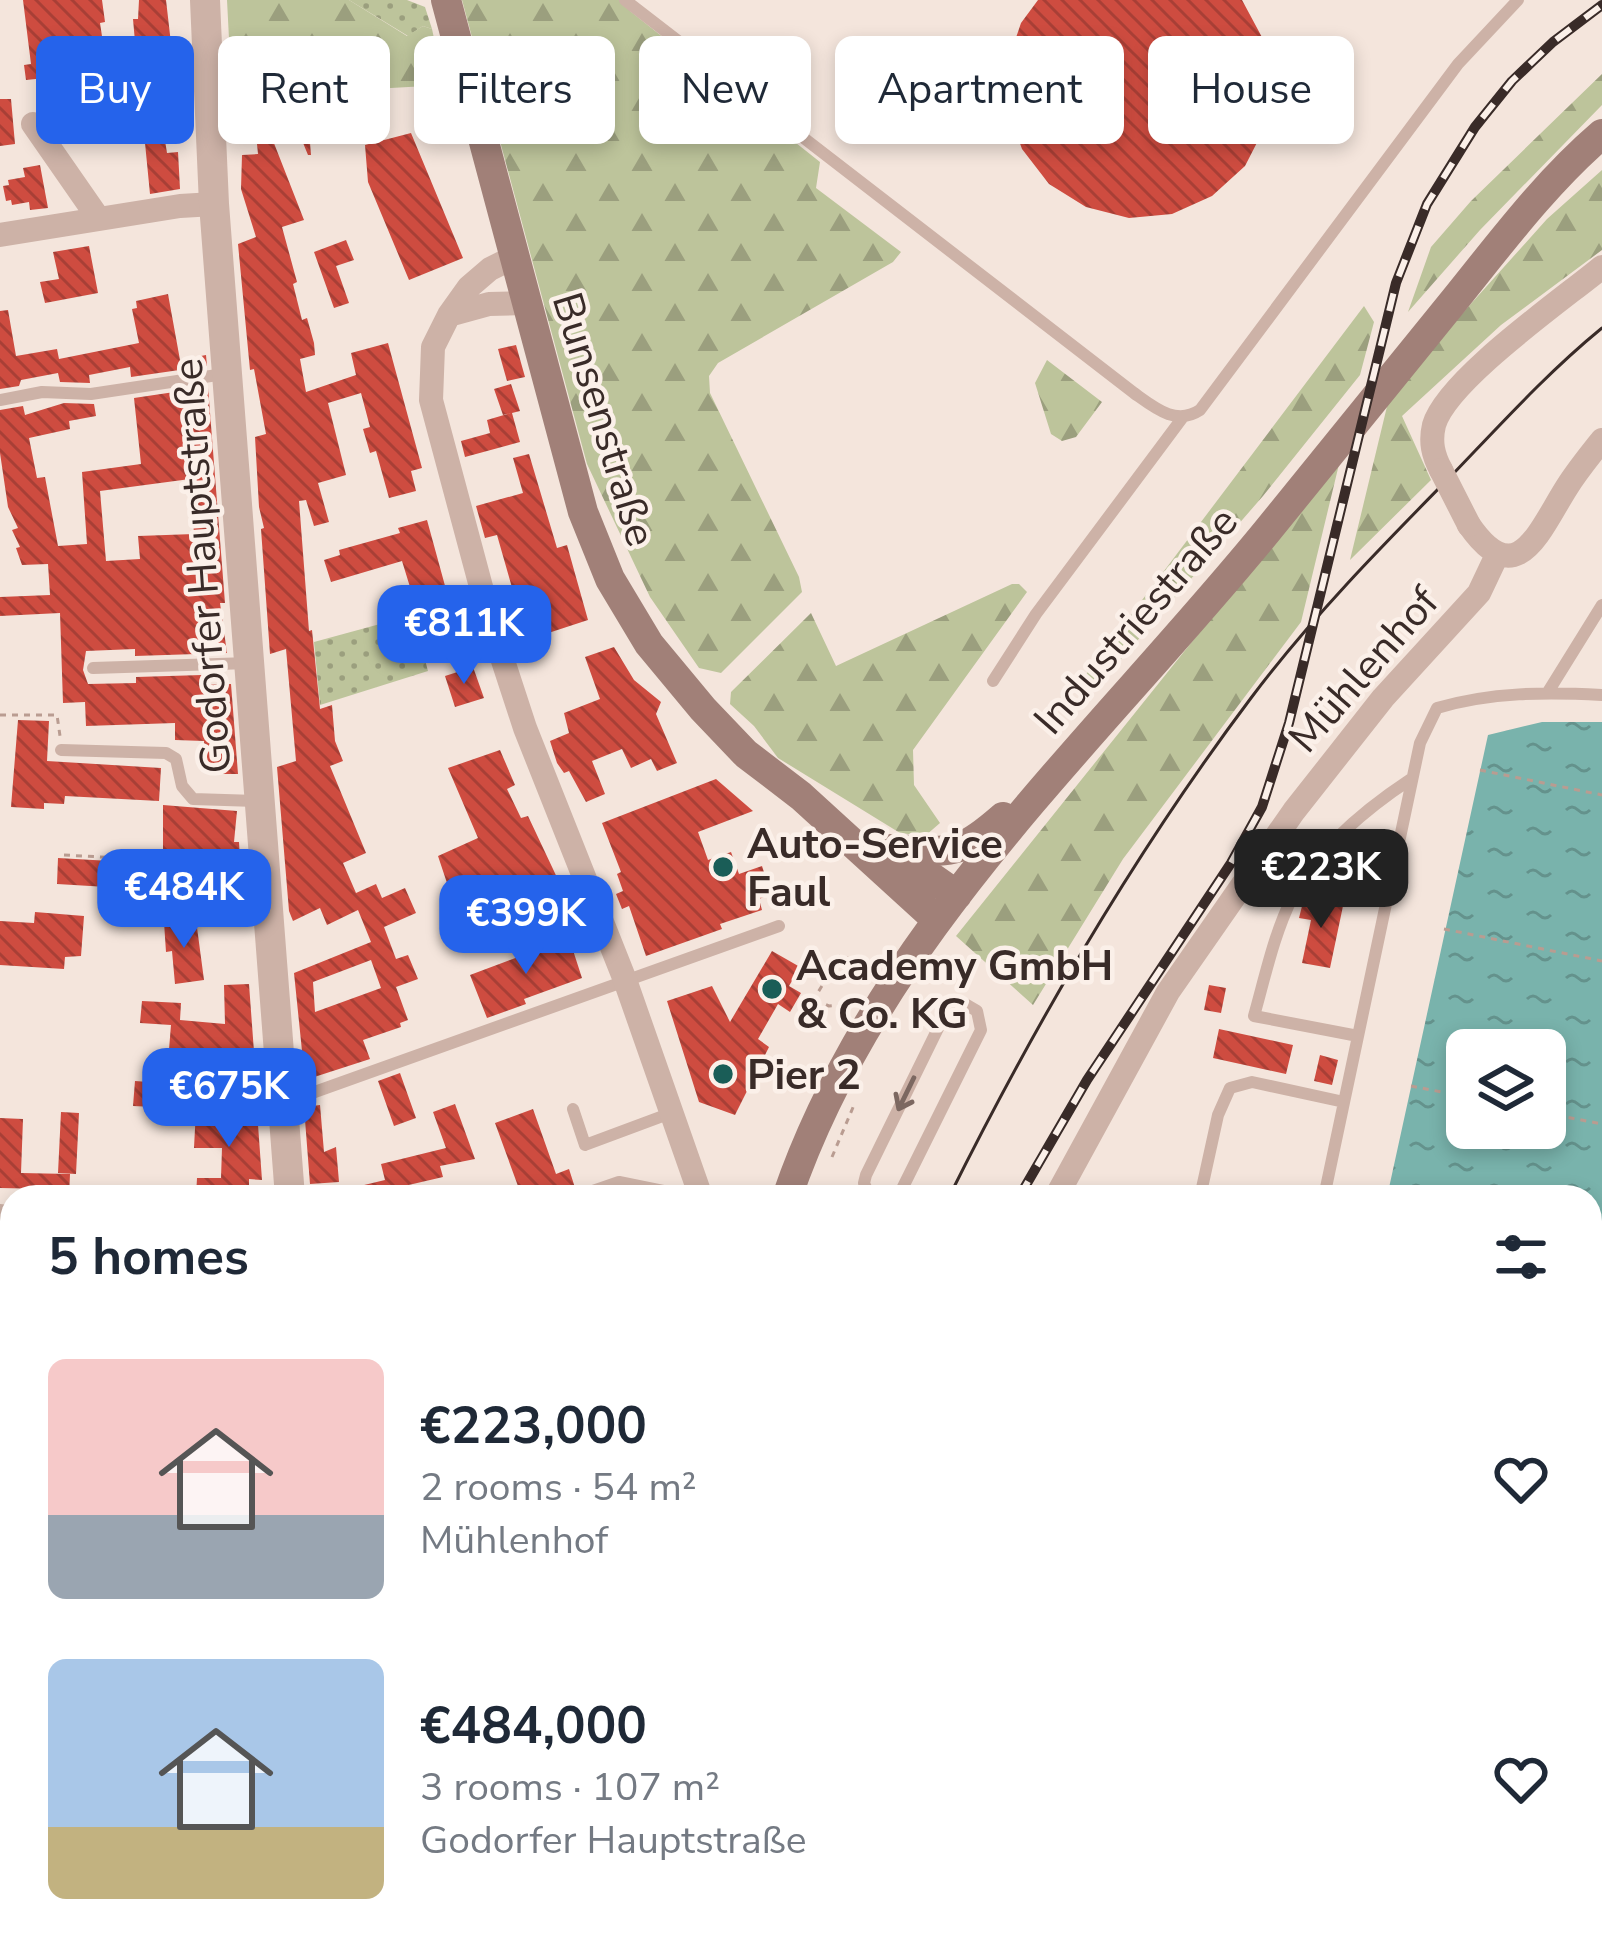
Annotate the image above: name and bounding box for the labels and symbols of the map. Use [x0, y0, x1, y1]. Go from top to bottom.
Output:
street label: Bunsenstraße [538, 286, 669, 553]
street label: Godorfer Hauptstraße [160, 356, 245, 775]
street label: Industriestraße [1021, 495, 1251, 747]
street label: Mühlenhof [1276, 574, 1453, 765]
pin: €811K [380, 585, 548, 687]
place label: Auto-Service Faul [747, 816, 1003, 921]
pin: €223K [1237, 829, 1405, 931]
pin: €484K [100, 849, 268, 951]
marker: Auto-Service Faul [710, 854, 736, 880]
pin: €399K [442, 875, 610, 977]
place label: Academy GmbH & Co. KG [796, 938, 1113, 1043]
marker: Academy GmbH & Co. KG [759, 976, 785, 1002]
place label: Pier 2 [747, 1047, 861, 1104]
pin: €675K [145, 1048, 313, 1150]
marker: Pier 2 [710, 1061, 736, 1087]
one-way arrow [893, 1076, 916, 1112]

